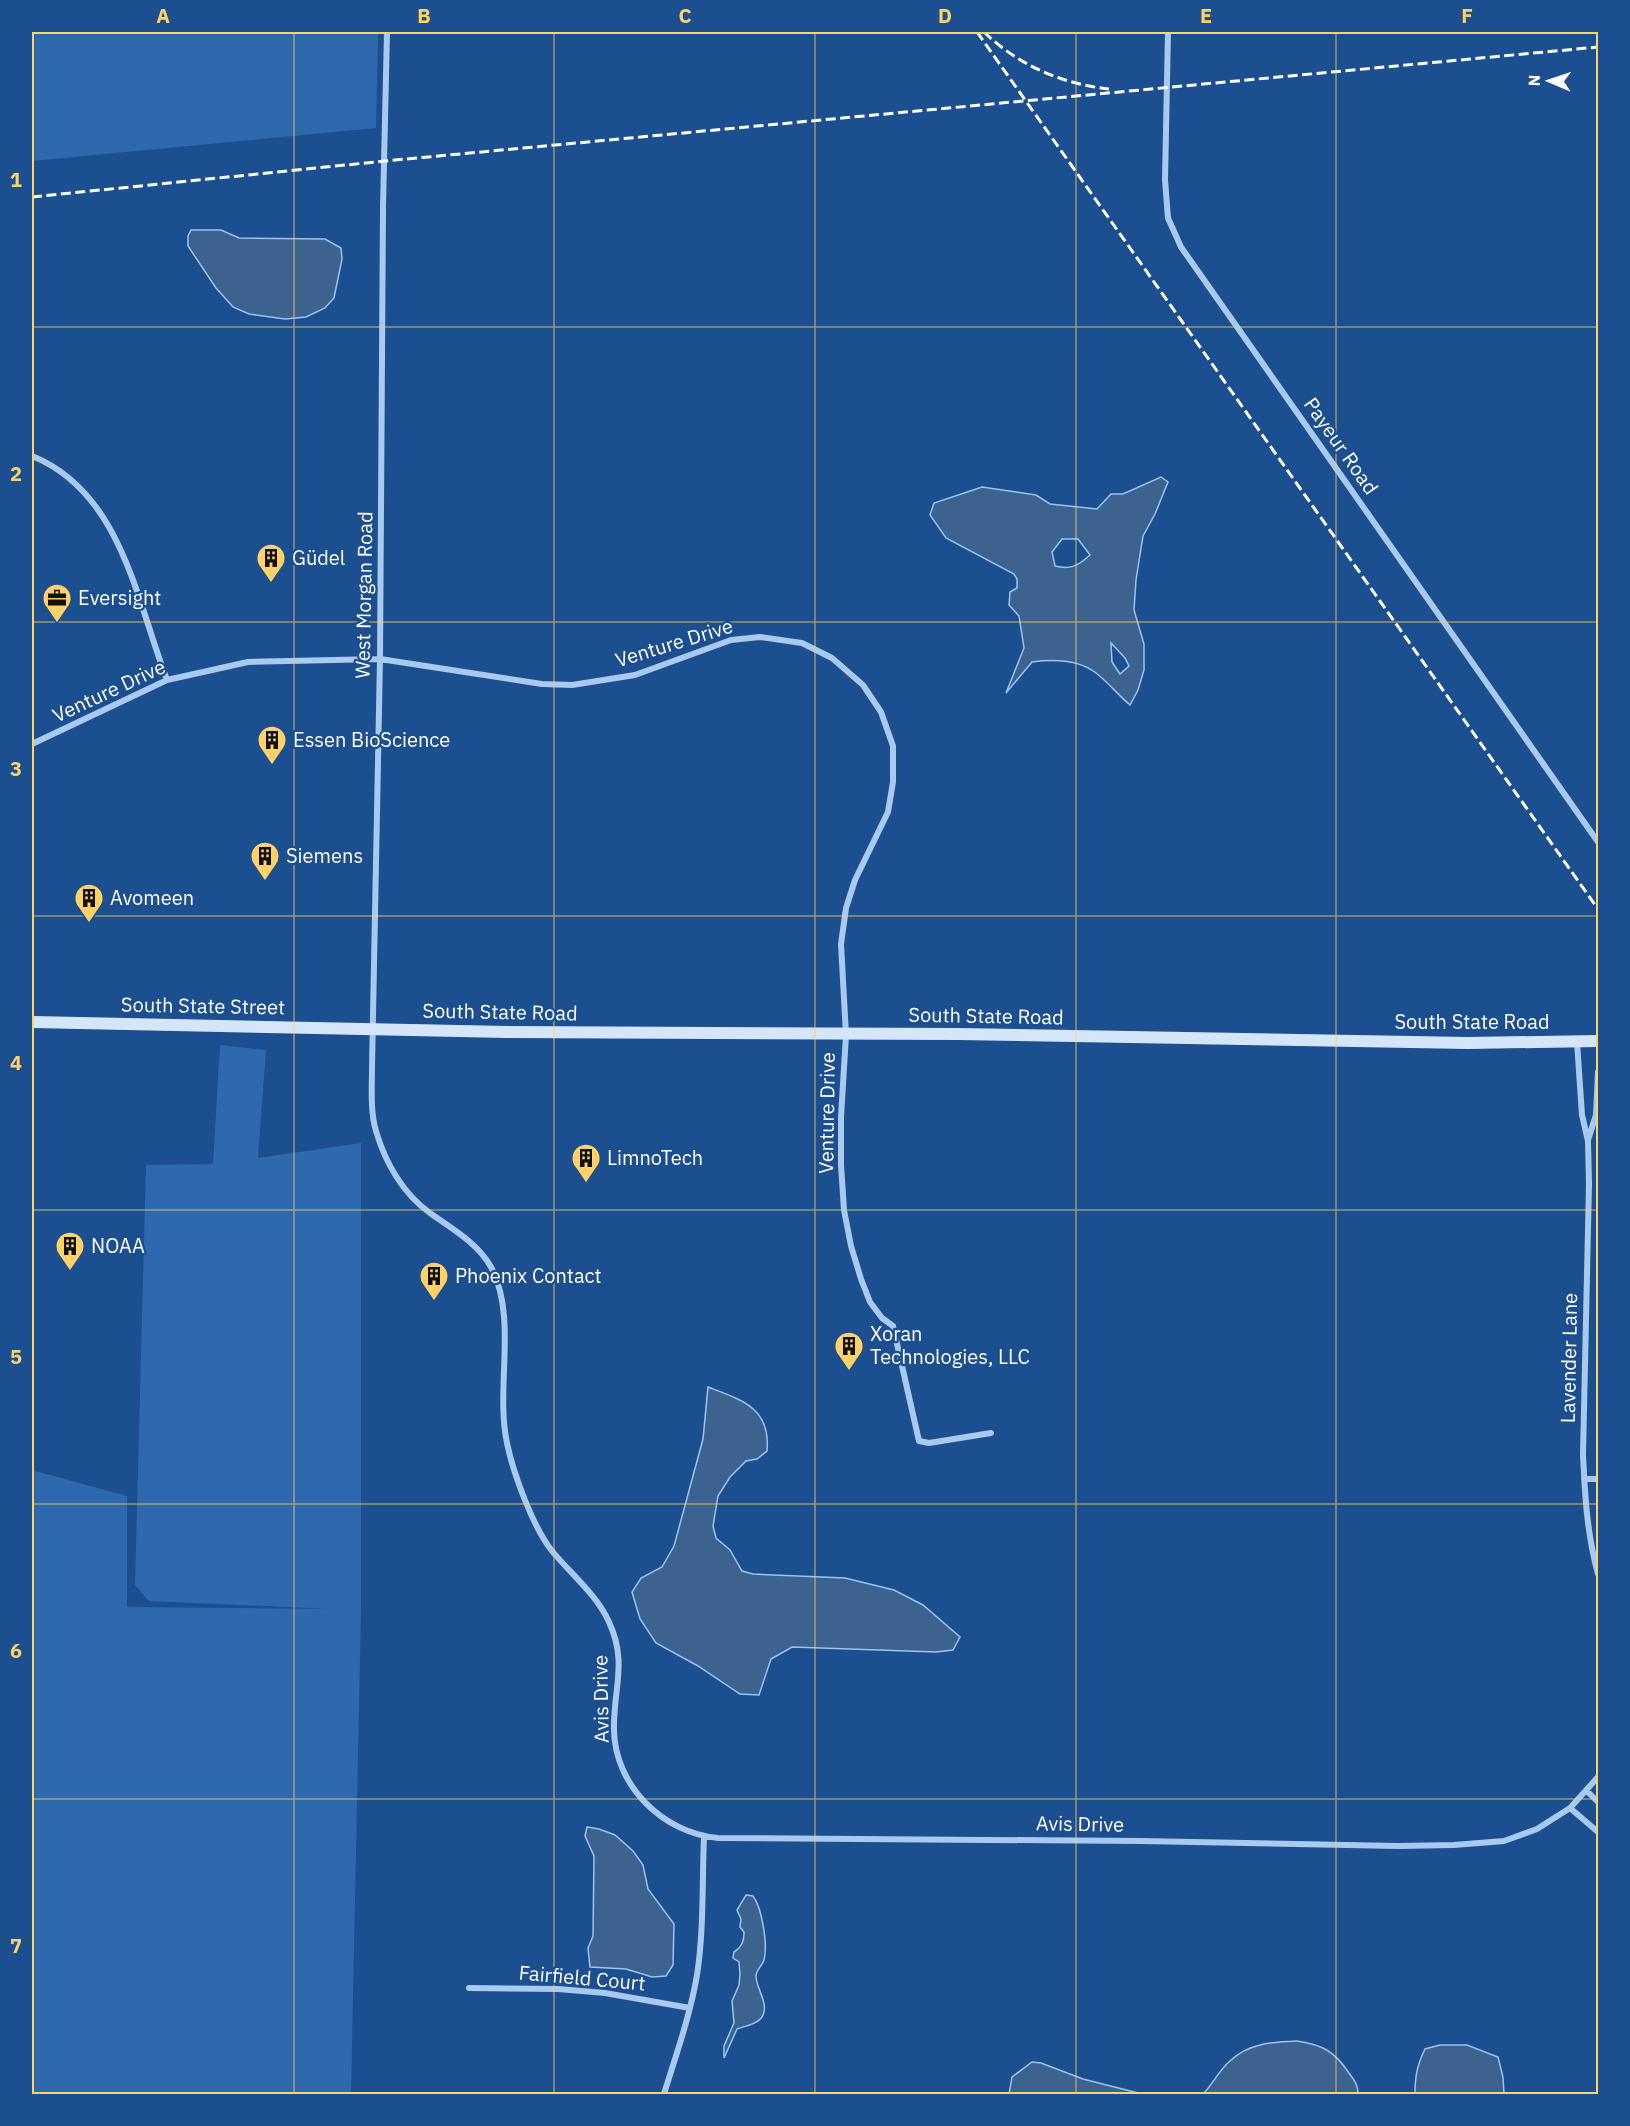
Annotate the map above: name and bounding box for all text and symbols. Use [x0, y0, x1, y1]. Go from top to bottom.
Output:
text: A [156, 2, 170, 29]
text: B [417, 2, 431, 29]
text: C [678, 2, 692, 29]
text: D [938, 2, 952, 29]
text: E [1200, 2, 1212, 29]
text: F [1461, 2, 1473, 29]
north arrow [1519, 51, 1579, 111]
text: N [1524, 74, 1544, 87]
text: 1 [10, 166, 22, 193]
street label: Payeur Road [1298, 392, 1385, 500]
text: 2 [10, 460, 22, 487]
street label: West Morgan Road [349, 511, 378, 679]
building icon: Güdel [255, 542, 287, 584]
place label: Güdel [292, 544, 345, 571]
office icon: Eversight [41, 582, 73, 624]
place label: Eversight [78, 584, 161, 611]
street label: Venture Drive [612, 612, 736, 673]
street label: Venture Drive [48, 653, 170, 728]
building icon: Essen BioScience [256, 724, 288, 766]
place label: Essen BioScience [293, 726, 450, 753]
text: 3 [10, 755, 22, 782]
building icon: Siemens [249, 840, 281, 882]
place label: Siemens [286, 842, 363, 869]
building icon: Avomeen [73, 882, 105, 924]
place label: Avomeen [110, 884, 194, 911]
street label: South State Street [121, 991, 285, 1020]
street label: South State Road [422, 997, 578, 1026]
street label: South State Road [908, 1001, 1064, 1030]
street label: South State Road [1394, 1008, 1550, 1035]
text: 4 [10, 1049, 22, 1076]
street label: Venture Drive [812, 1052, 841, 1174]
building icon: LimnoTech [570, 1142, 602, 1184]
place label: LimnoTech [607, 1144, 703, 1171]
building icon: NOAA [54, 1230, 86, 1272]
place label: NOAA [91, 1232, 145, 1259]
building icon: Phoenix Contact [418, 1260, 450, 1302]
place label: Phoenix Contact [455, 1262, 602, 1289]
street label: Lavender Lane [1554, 1293, 1583, 1423]
place label: Xoran Technologies, LLC [870, 1320, 1030, 1370]
building icon: Xoran Technologies, LLC [833, 1330, 865, 1372]
text: 5 [10, 1343, 22, 1370]
text: 6 [10, 1637, 22, 1664]
street label: Avis Drive [586, 1655, 615, 1743]
street label: Avis Drive [1036, 1809, 1124, 1838]
text: 7 [10, 1932, 22, 1959]
street label: Fairfield Court [518, 1959, 646, 1996]

